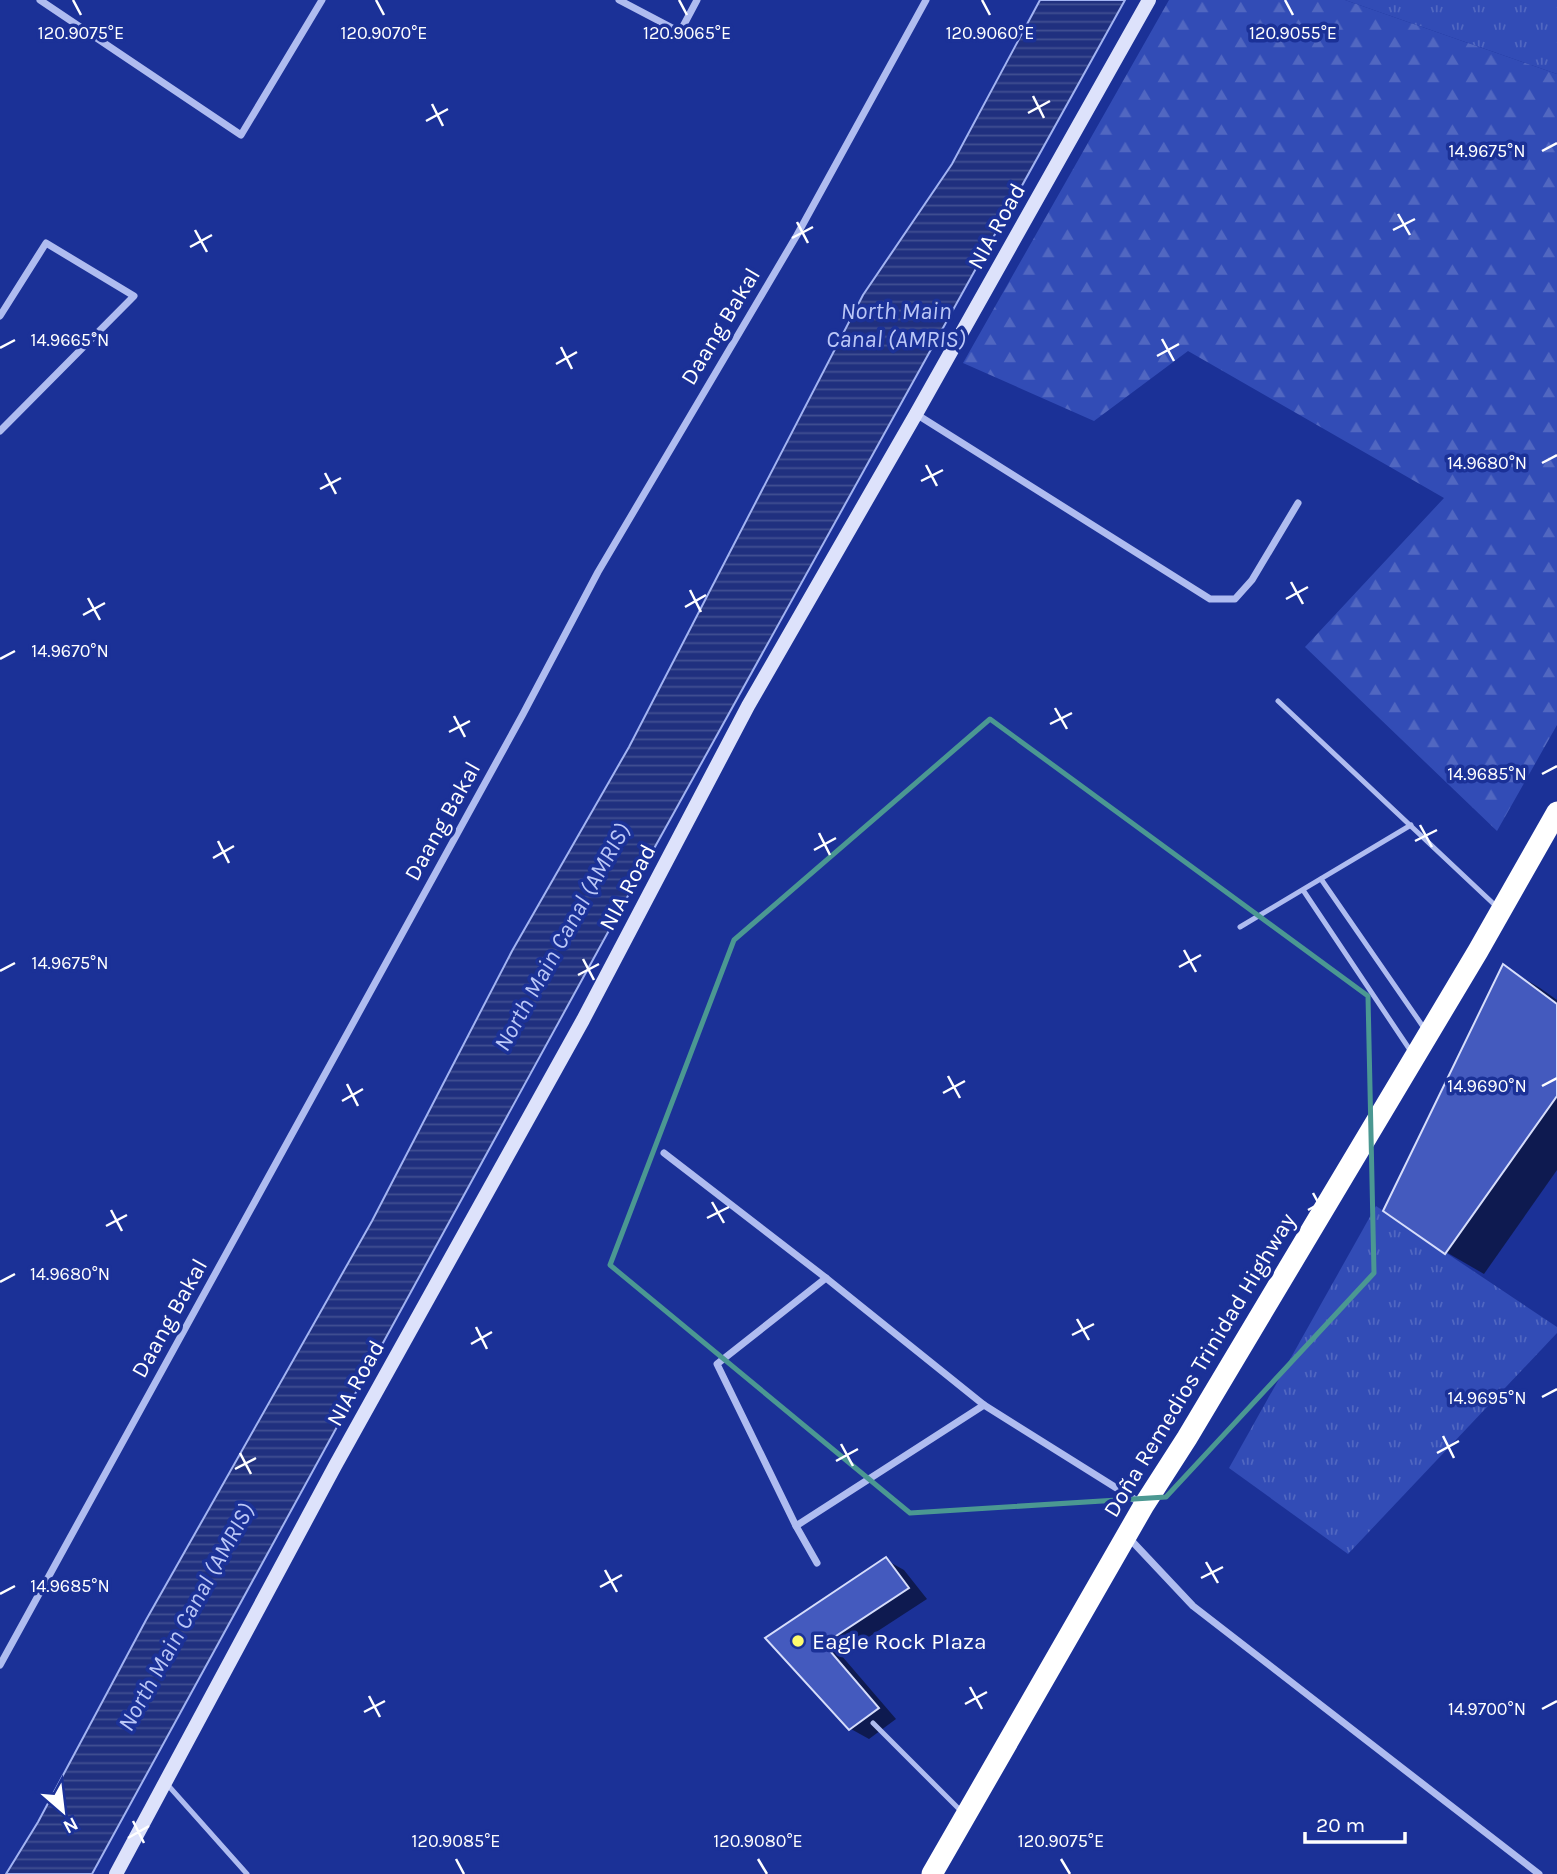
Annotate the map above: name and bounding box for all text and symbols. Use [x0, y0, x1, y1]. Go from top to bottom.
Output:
text: 120.9075°E [38, 22, 124, 44]
text: 120.9070°E [341, 22, 427, 44]
text: 120.9065°E [643, 22, 731, 44]
text: 120.9060°E [946, 22, 1034, 44]
text: 120.9055°E [1249, 22, 1337, 44]
text: 14.9675°N [1448, 140, 1526, 162]
street label: NIA Road [962, 179, 1031, 274]
street label: Daang Bakal [675, 263, 766, 390]
water label: North Main Canal (AMRIS) [826, 297, 966, 353]
text: 14.9665°N [31, 329, 109, 351]
text: 14.9680°N [1447, 452, 1527, 474]
text: 14.9670°N [31, 640, 109, 662]
street label: Daang Bakal [399, 757, 486, 885]
text: 14.9685°N [1447, 763, 1527, 785]
water label: North Main Canal (AMRIS) [488, 818, 637, 1056]
street label: NIA Road [594, 839, 661, 935]
text: 14.9675°N [31, 952, 109, 974]
text: 14.9690°N [1447, 1075, 1527, 1097]
street label: Doña Remedios Trinidad Highway [1098, 1208, 1301, 1522]
street label: Daang Bakal [126, 1254, 213, 1382]
text: 14.9680°N [30, 1263, 110, 1285]
street label: NIA Road [321, 1336, 390, 1431]
text: 14.9695°N [1447, 1387, 1527, 1409]
water label: North Main Canal (AMRIS) [112, 1498, 261, 1736]
text: 14.9685°N [30, 1575, 110, 1597]
place label: Eagle Rock Plaza [812, 1628, 987, 1655]
marker: Eagle Rock Plaza [790, 1633, 806, 1649]
text: 14.9700°N [1448, 1698, 1526, 1720]
north arrow [28, 1776, 98, 1846]
scale bar [1305, 1800, 1405, 1844]
text: N [59, 1812, 82, 1838]
text: 20 m [1316, 1813, 1365, 1837]
text: 120.9085°E [412, 1830, 500, 1852]
text: 120.9080°E [713, 1830, 803, 1852]
text: 120.9075°E [1018, 1830, 1104, 1852]

